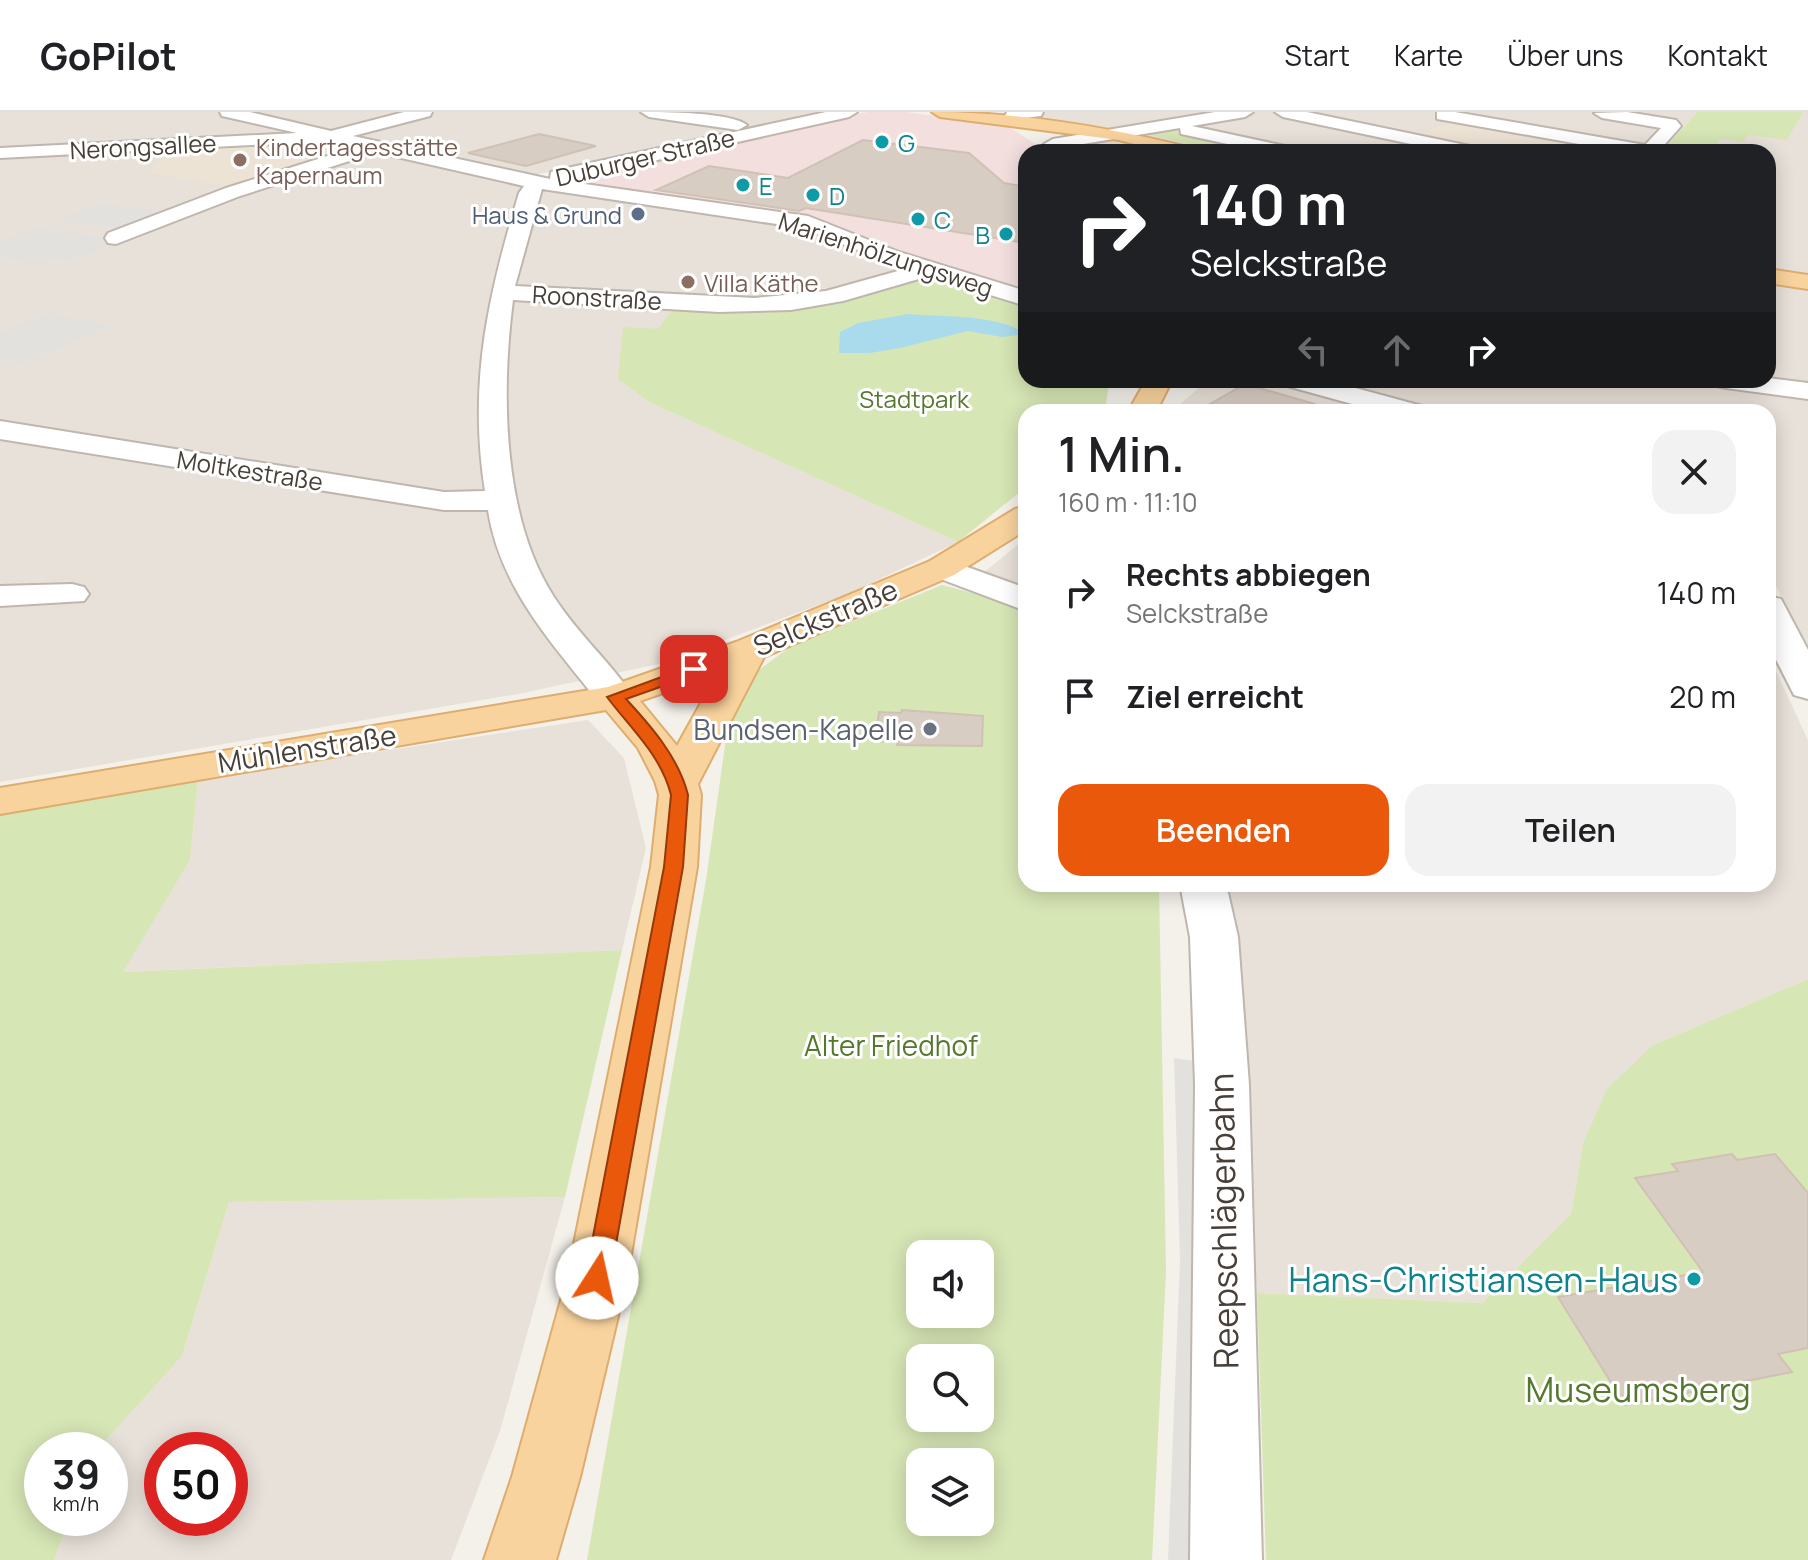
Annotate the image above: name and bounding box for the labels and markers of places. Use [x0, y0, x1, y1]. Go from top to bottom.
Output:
place label: G [898, 126, 915, 159]
place label: Kindertagesstätte Kapernaum [256, 130, 458, 191]
marker: G [873, 133, 891, 151]
marker: Kindertagesstätte Kapernaum [231, 151, 249, 169]
place label: E [759, 169, 773, 202]
marker: E [734, 176, 752, 194]
place label: D [829, 179, 845, 212]
marker: D [804, 186, 822, 204]
place label: Haus & Grund [472, 198, 622, 231]
place label: C [934, 203, 951, 236]
marker: Haus & Grund [629, 205, 647, 223]
marker: C [909, 210, 927, 228]
place label: B [975, 218, 990, 251]
marker: B [997, 225, 1015, 243]
place label: Villa Käthe [704, 266, 818, 299]
marker: Villa Käthe [679, 273, 697, 291]
pin [660, 635, 728, 703]
place label: Bundsen-Kapelle [693, 710, 914, 748]
marker: Bundsen-Kapelle [921, 720, 939, 738]
place label: Hans-Christiansen-Haus [1288, 1256, 1678, 1302]
marker: Hans-Christiansen-Haus [1685, 1270, 1703, 1288]

